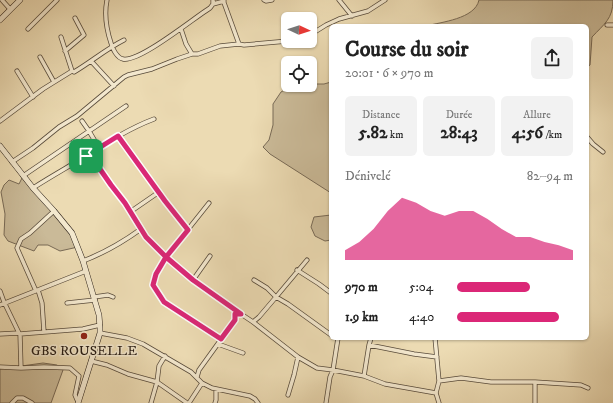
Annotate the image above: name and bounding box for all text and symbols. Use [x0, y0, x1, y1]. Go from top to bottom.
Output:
north arrow [281, 12, 317, 48]
map controls [281, 12, 317, 92]
text: Course du soir [345, 36, 469, 63]
button: share [531, 37, 573, 79]
button: locate [281, 56, 317, 92]
text: 20:01 · 6 × 970 m [345, 65, 434, 81]
text: Distance [362, 108, 400, 122]
text: Durée [446, 108, 472, 122]
text: Allure [523, 108, 551, 122]
text: 5.82 [359, 122, 387, 144]
text: 28:43 [440, 122, 478, 144]
text: 4:56 [512, 122, 543, 144]
text: km [387, 128, 403, 142]
text: /km [543, 128, 562, 142]
pin [69, 139, 103, 173]
icon: arrive [75, 145, 97, 167]
text: Dénivelé [345, 168, 391, 184]
text: 82–94 m [527, 168, 573, 184]
text: 970 m [345, 279, 378, 295]
text: 5:04 [409, 279, 433, 295]
text: 1.9 km [345, 309, 378, 325]
text: 4:40 [409, 309, 434, 325]
marker: GBS ROUSELLE [79, 331, 89, 341]
place label: GBS ROUSELLE [31, 342, 137, 360]

